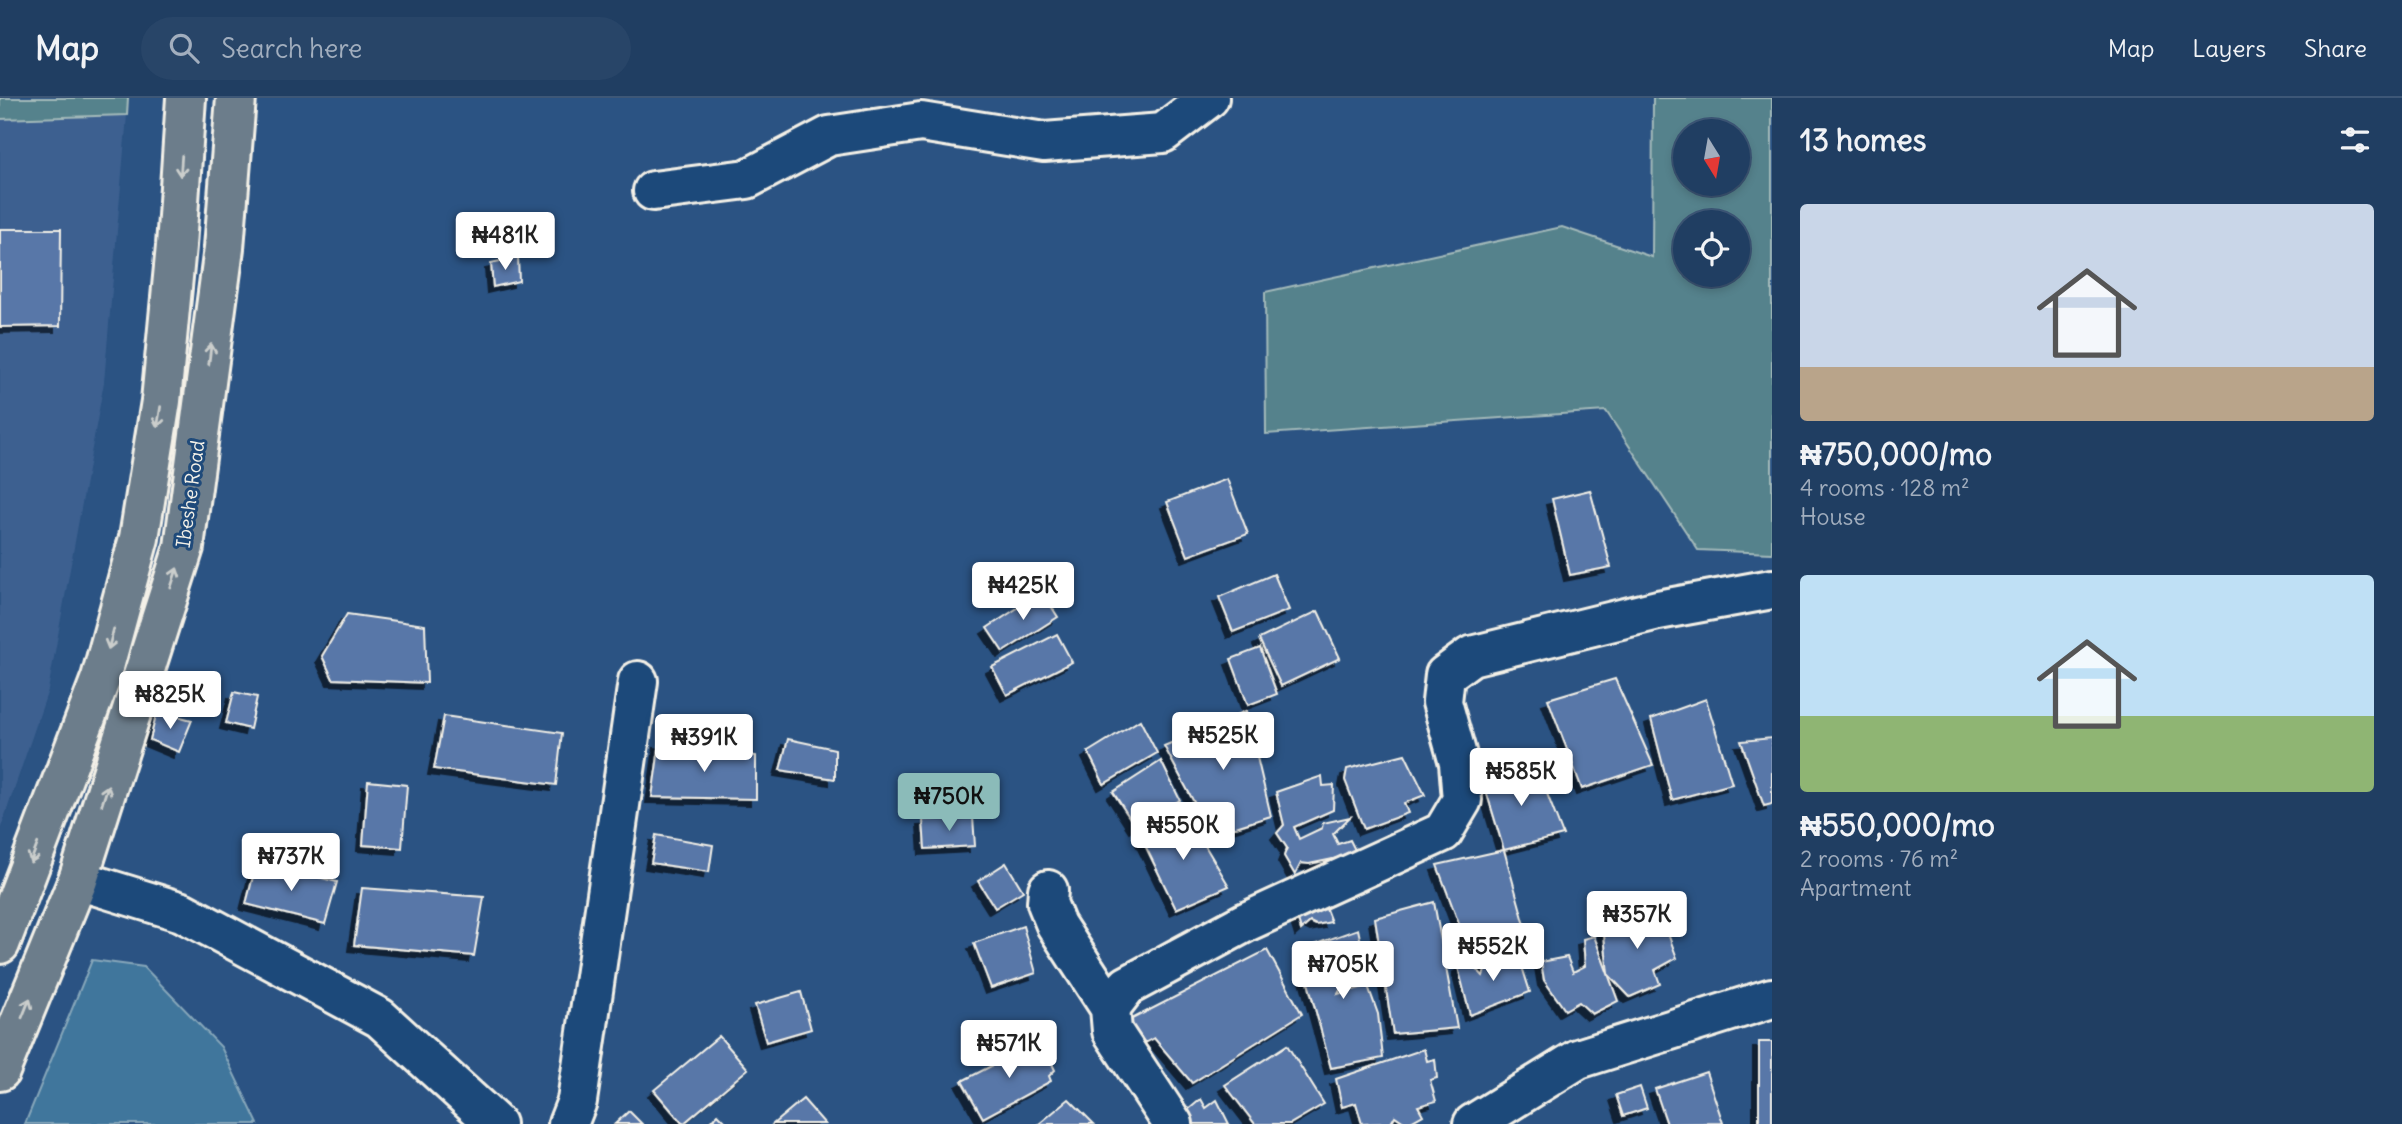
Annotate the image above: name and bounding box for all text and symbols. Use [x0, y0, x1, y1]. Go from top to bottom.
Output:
search box [141, 17, 631, 80]
text: Map [35, 27, 99, 69]
icon: search [165, 29, 203, 67]
text: Search here [221, 32, 362, 65]
text: Map [2108, 33, 2154, 63]
text: Layers [2192, 33, 2266, 63]
text: Share [2304, 33, 2367, 63]
north arrow [1673, 119, 1750, 196]
map controls [1673, 119, 1750, 287]
text: 13 homes [1800, 121, 1926, 159]
icon: filters [2336, 121, 2374, 159]
one-way arrow [175, 154, 188, 177]
button: locate [1673, 210, 1750, 287]
pin: ₦481K [456, 212, 554, 272]
text: ₦481K [472, 220, 538, 249]
icon: home [2024, 250, 2150, 376]
one-way arrow [203, 343, 216, 366]
one-way arrow [152, 405, 165, 428]
text: ₦750,000/mo [1800, 435, 1992, 473]
street label: Ibeshe Road [171, 439, 209, 549]
text: 4 rooms · 128 m² [1800, 473, 1970, 502]
text: House [1800, 502, 1866, 531]
pin: ₦425K [974, 562, 1072, 622]
one-way arrow [169, 568, 182, 590]
text: ₦425K [988, 570, 1058, 599]
icon: home [2024, 621, 2150, 747]
one-way arrow [104, 628, 117, 650]
pin: ₦825K [121, 672, 219, 731]
text: ₦825K [135, 679, 205, 708]
pin: ₦525K [1174, 712, 1272, 772]
pin: ₦391K [655, 714, 753, 774]
text: ₦525K [1188, 720, 1258, 749]
text: ₦391K [671, 722, 737, 751]
pin: ₦585K [1472, 748, 1570, 808]
text: ₦585K [1486, 756, 1556, 785]
pin: ₦750K [900, 774, 998, 833]
text: ₦750K [914, 781, 984, 810]
one-way arrow [99, 784, 112, 806]
pin: ₦550K [1134, 802, 1232, 862]
text: ₦550,000/mo [1800, 806, 1995, 844]
text: ₦550K [1147, 810, 1219, 839]
pin: ₦737K [242, 834, 340, 893]
text: ₦737K [258, 841, 324, 870]
one-way arrow [27, 842, 40, 864]
text: 2 rooms · 76 m² [1800, 844, 1958, 873]
text: Apartment [1800, 873, 1912, 902]
pin: ₦357K [1588, 892, 1686, 951]
text: ₦357K [1603, 899, 1671, 928]
pin: ₦552K [1444, 924, 1542, 983]
text: ₦552K [1458, 931, 1528, 960]
pin: ₦705K [1294, 942, 1392, 1001]
text: ₦705K [1308, 949, 1378, 978]
one-way arrow [20, 998, 33, 1019]
pin: ₦571K [960, 1020, 1058, 1080]
text: ₦571K [977, 1028, 1041, 1057]

